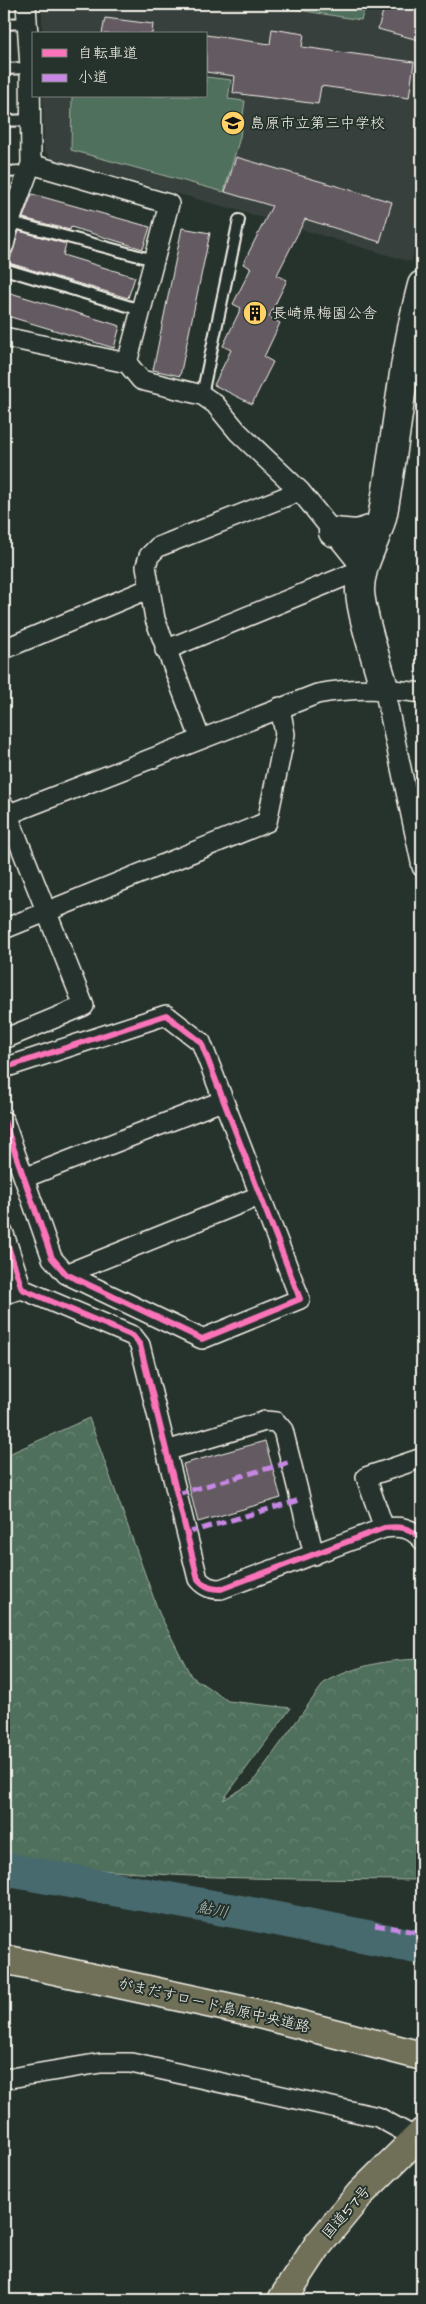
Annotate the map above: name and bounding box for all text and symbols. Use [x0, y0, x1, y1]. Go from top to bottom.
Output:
legend [32, 32, 208, 98]
text: 自転車道 [78, 43, 138, 64]
text: 小道 [78, 67, 108, 88]
school or university icon: 島原市立第三中学校 [220, 110, 246, 136]
place label: 島原市立第三中学校 [250, 113, 385, 134]
building icon: 長崎県梅園公舎 [242, 300, 268, 326]
place label: 長崎県梅園公舎 [272, 303, 377, 324]
water label: 鮎川 [195, 1896, 231, 1924]
street label: がまだすロード;島原中央道路 [116, 1973, 312, 2038]
street label: 国道57号 [317, 2181, 376, 2244]

